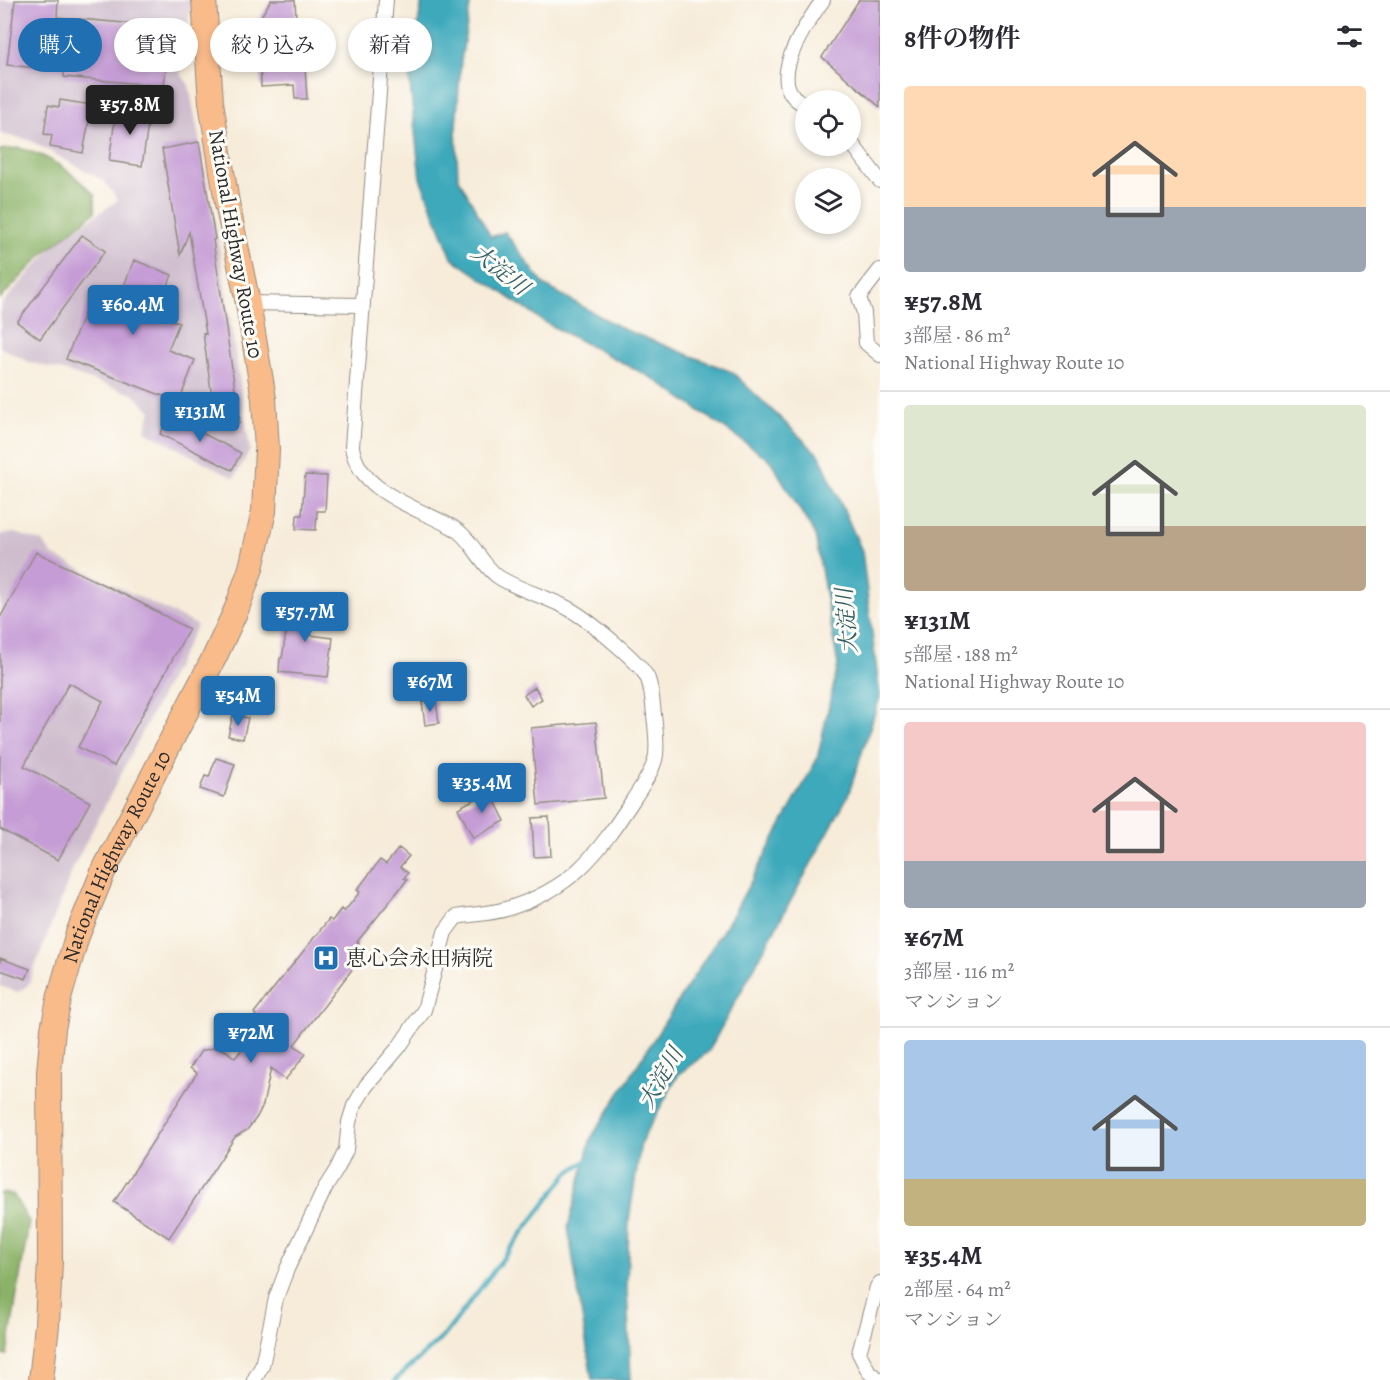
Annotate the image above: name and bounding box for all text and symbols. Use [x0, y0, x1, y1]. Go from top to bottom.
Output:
chip: 購入 [18, 18, 102, 72]
chip: 賃貸 [114, 18, 198, 72]
chip: 絞り込み [210, 18, 336, 72]
chip: 新着 [348, 18, 432, 72]
icon: filters [1333, 20, 1366, 53]
text: 8件の物件 [904, 21, 1020, 56]
pin: ¥57.8M [81, 85, 179, 136]
map controls [795, 90, 861, 234]
button: locate [795, 90, 861, 156]
text: ¥57.8M [100, 91, 160, 118]
icon: home [1081, 125, 1189, 233]
street label: National Highway Route 10 [202, 128, 270, 360]
button: layers [795, 168, 861, 234]
water label: 大淀川 [465, 238, 537, 304]
text: ¥57.8M [904, 284, 983, 319]
pin: ¥60.4M [84, 285, 182, 336]
text: ¥60.4M [102, 291, 164, 318]
text: 3部屋 · 86 m² [904, 322, 1010, 349]
text: National Highway Route 10 [904, 349, 1124, 376]
pin: ¥131M [158, 392, 242, 443]
text: ¥131M [174, 398, 226, 425]
icon: home [1081, 444, 1189, 552]
water label: 大淀川 [829, 585, 865, 655]
pin: ¥57.7M [256, 592, 354, 643]
text: ¥57.7M [275, 598, 335, 625]
text: ¥131M [904, 603, 971, 638]
text: 5部屋 · 188 m² [904, 641, 1018, 668]
pin: ¥67M [394, 662, 466, 713]
text: ¥67M [407, 668, 453, 695]
text: National Highway Route 10 [904, 668, 1124, 695]
pin: ¥54M [202, 676, 274, 727]
text: ¥54M [215, 682, 261, 709]
street label: National Highway Route 10 [56, 746, 178, 966]
icon: home [1081, 761, 1189, 869]
pin: ¥35.4M [433, 763, 531, 814]
text: ¥35.4M [452, 769, 512, 796]
text: ¥67M [904, 920, 964, 955]
hospital icon: 恵心会永田病院 [311, 943, 341, 973]
place label: 恵心会永田病院 [346, 944, 493, 972]
text: 3部屋 · 116 m² [904, 958, 1014, 985]
text: マンション [904, 988, 1003, 1015]
pin: ¥72M [215, 1013, 287, 1064]
text: ¥72M [228, 1019, 274, 1046]
water label: 大淀川 [632, 1040, 691, 1114]
icon: home [1081, 1079, 1189, 1187]
text: ¥35.4M [904, 1238, 982, 1273]
text: 2部屋 · 64 m² [904, 1276, 1011, 1303]
text: マンション [904, 1306, 1003, 1333]

